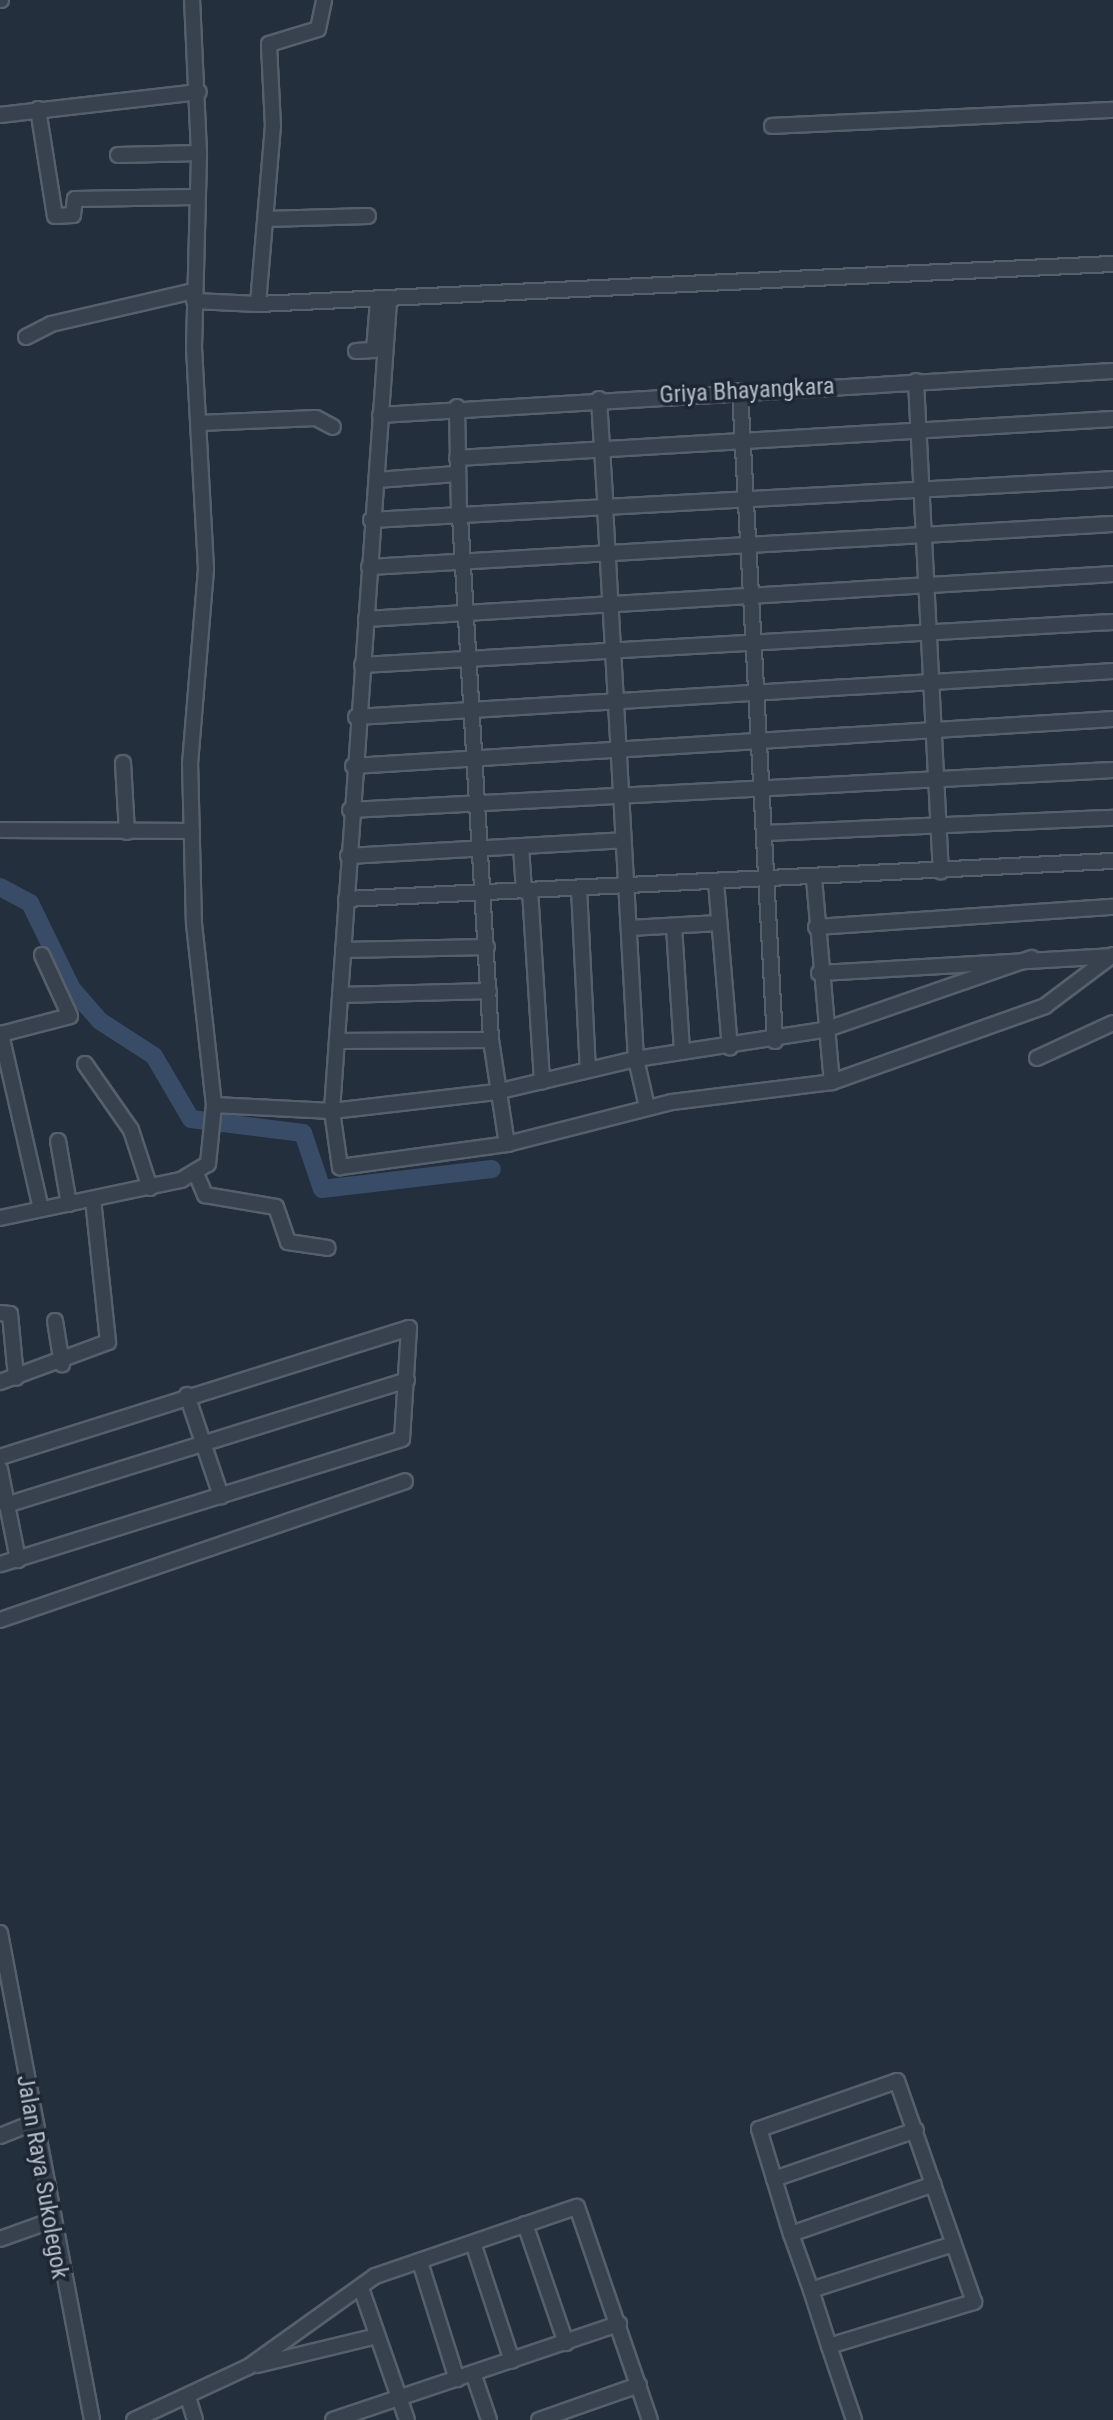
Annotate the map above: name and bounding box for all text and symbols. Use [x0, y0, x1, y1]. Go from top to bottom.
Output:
street label: Griya Bhayangkara [659, 372, 835, 410]
street label: Jalan Raya Sukolegok [10, 2073, 74, 2281]

